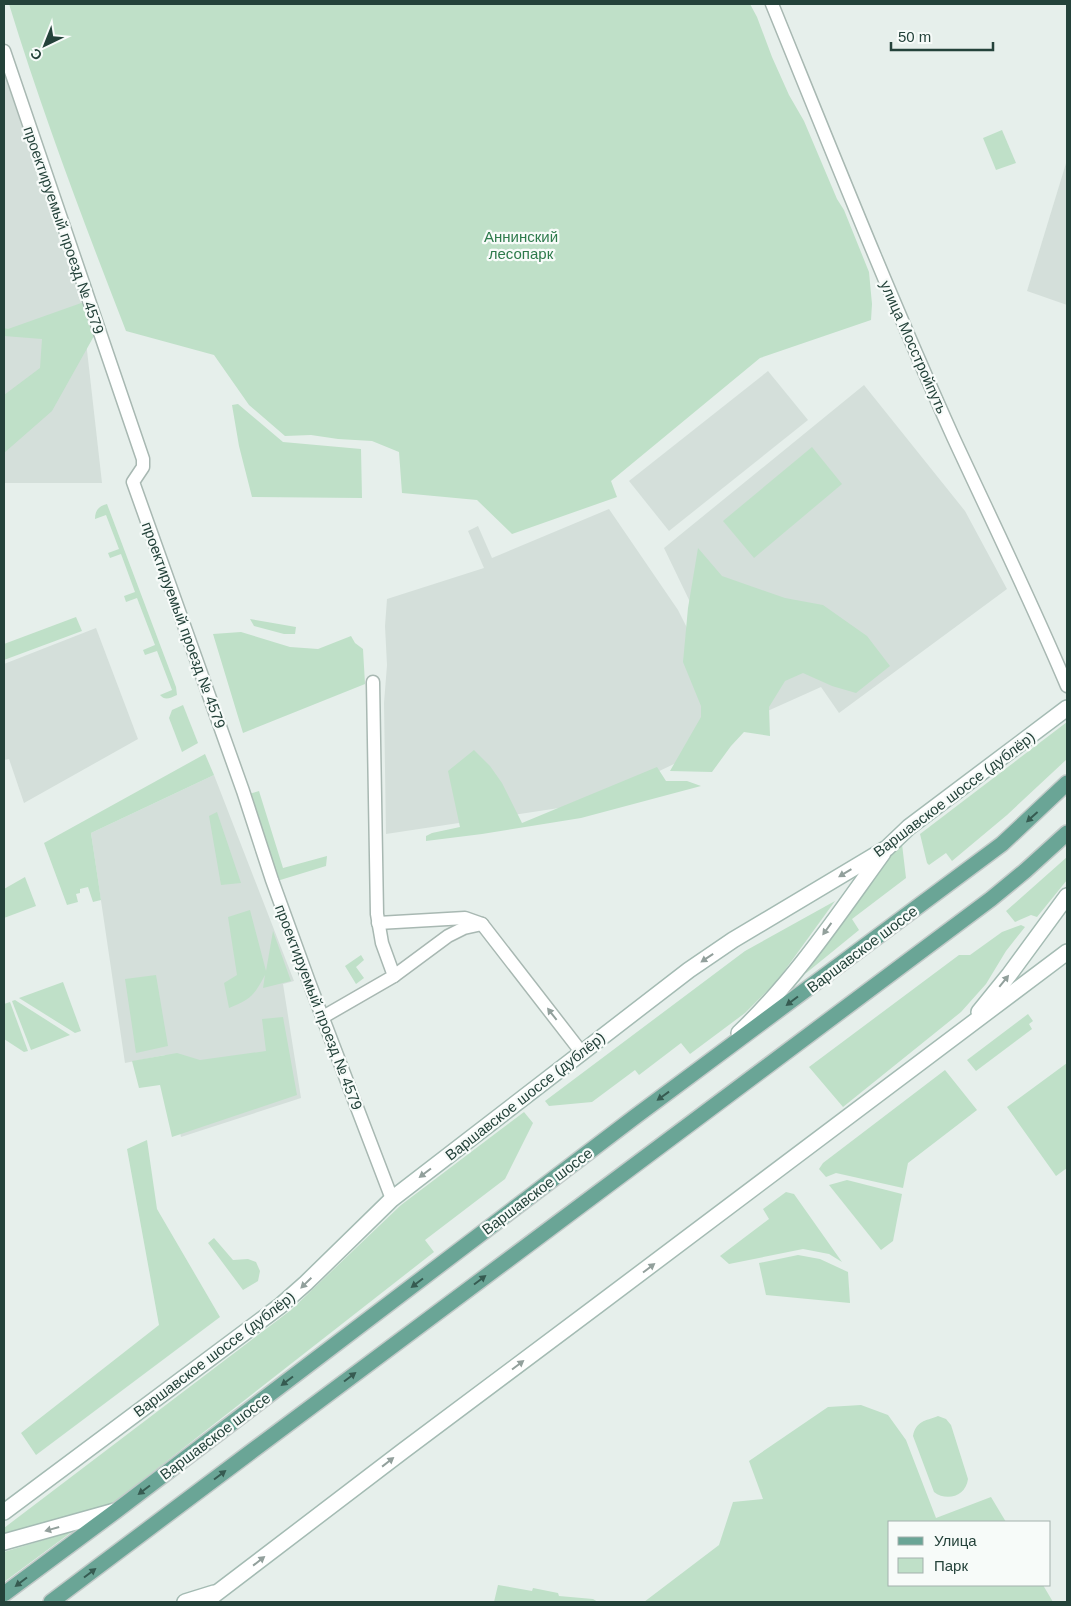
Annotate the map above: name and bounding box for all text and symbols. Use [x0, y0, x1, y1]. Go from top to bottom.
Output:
north arrow [20, 20, 70, 70]
scale bar [891, 20, 994, 52]
text: 50 m [898, 28, 931, 45]
text: С [27, 45, 45, 64]
street label: проектируемый проезд № 4579 [20, 124, 108, 336]
park label: Аннинский лесопарк [484, 228, 558, 262]
street label: улица Мосстройпуть [877, 278, 951, 416]
street label: проектируемый проезд № 4579 [139, 519, 229, 731]
street label: Варшавское шоссе (дублёр) [870, 728, 1038, 860]
one-way arrow [1026, 811, 1038, 823]
one-way arrow [839, 868, 852, 877]
street label: проектируемый проезд № 4579 [272, 902, 366, 1112]
street label: Варшавское шоссе [804, 902, 920, 996]
one-way arrow [822, 922, 832, 936]
one-way arrow [700, 953, 714, 963]
one-way arrow [998, 975, 1009, 988]
one-way arrow [785, 996, 799, 1006]
one-way arrow [547, 1007, 557, 1021]
street label: Варшавское шоссе (дублёр) [442, 1028, 608, 1164]
one-way arrow [656, 1091, 670, 1101]
street label: Варшавское шоссе [479, 1144, 595, 1238]
one-way arrow [419, 1168, 432, 1179]
one-way arrow [642, 1262, 655, 1273]
one-way arrow [473, 1275, 487, 1285]
one-way arrow [300, 1277, 312, 1289]
one-way arrow [411, 1277, 424, 1288]
street label: Варшавское шоссе (дублёр) [130, 1288, 298, 1420]
one-way arrow [511, 1360, 525, 1370]
one-way arrow [343, 1372, 356, 1383]
one-way arrow [280, 1376, 294, 1386]
street label: Варшавское шоссе [157, 1389, 273, 1483]
one-way arrow [381, 1457, 395, 1467]
one-way arrow [213, 1470, 227, 1480]
one-way arrow [138, 1484, 151, 1495]
legend [888, 1521, 1051, 1586]
one-way arrow [45, 1525, 60, 1533]
text: Улица [934, 1532, 977, 1549]
one-way arrow [252, 1556, 266, 1566]
text: Парк [934, 1557, 968, 1574]
one-way arrow [83, 1568, 97, 1578]
one-way arrow [15, 1576, 28, 1587]

